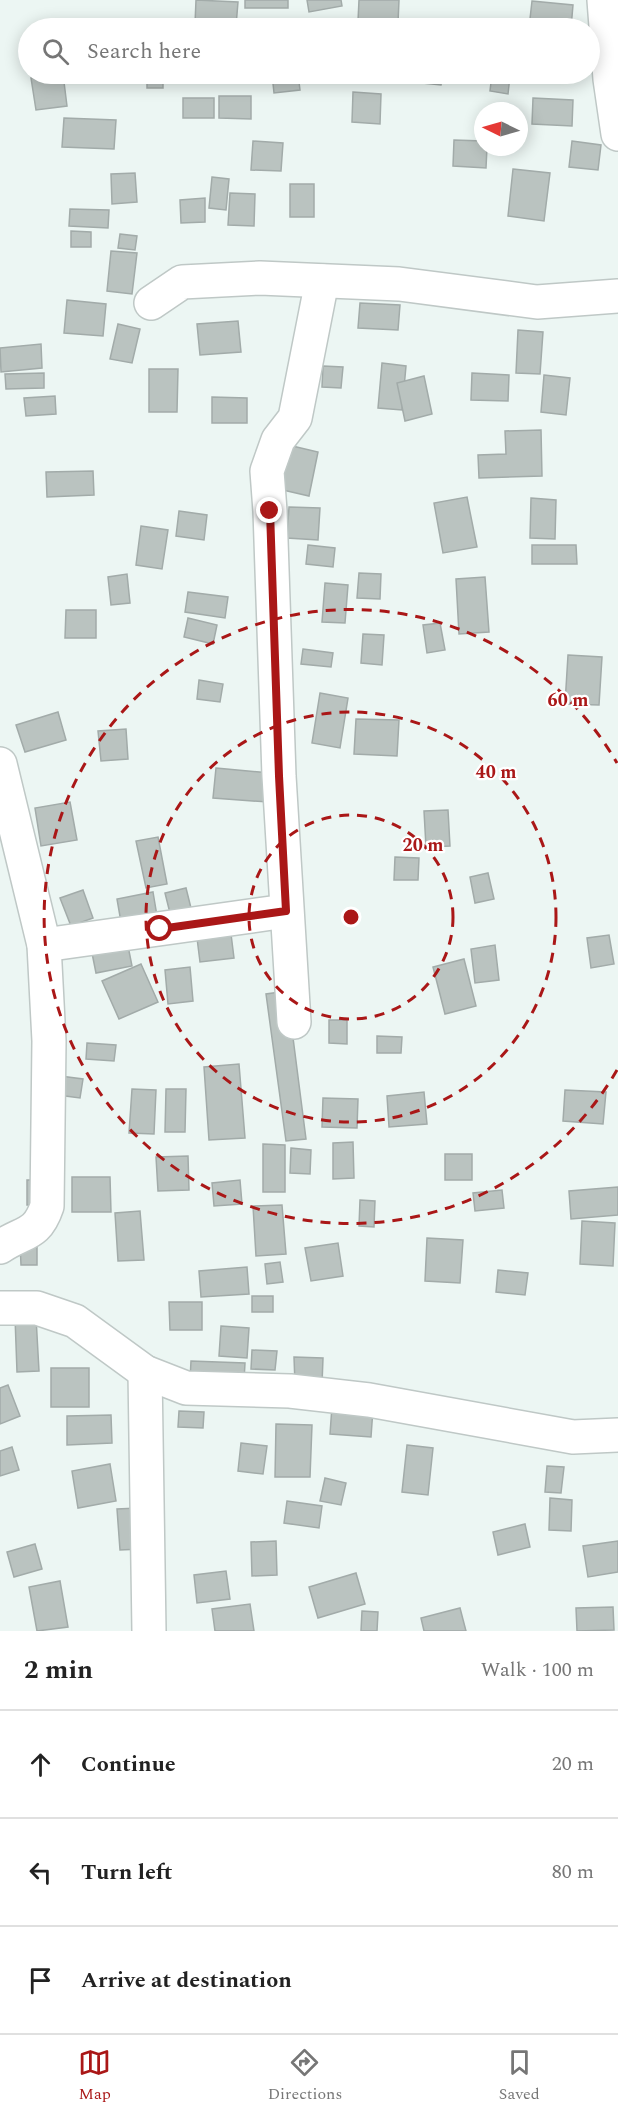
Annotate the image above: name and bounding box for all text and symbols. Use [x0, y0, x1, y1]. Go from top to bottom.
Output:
search box [18, 18, 600, 84]
icon: search [39, 35, 72, 68]
text: Search here [87, 35, 201, 68]
north arrow [474, 102, 528, 156]
route end [256, 497, 282, 523]
text: 60 m [548, 687, 588, 714]
text: 40 m [476, 759, 516, 786]
text: 20 m [403, 832, 443, 859]
centre of rings [341, 907, 361, 927]
route start [146, 915, 172, 941]
text: 2 min [24, 1650, 93, 1690]
text: Walk · 100 m [481, 1655, 594, 1685]
icon: ahead [24, 1748, 57, 1781]
text: Continue [81, 1748, 176, 1781]
text: 20 m [552, 1749, 594, 1779]
icon: left [24, 1856, 57, 1889]
text: Turn left [81, 1856, 173, 1889]
text: 80 m [552, 1857, 594, 1887]
icon: arrive [24, 1964, 57, 1997]
text: Arrive at destination [81, 1964, 292, 1997]
tab: Map [78, 2046, 111, 2106]
tab: Directions [268, 2046, 342, 2106]
tab: Saved [499, 2046, 540, 2106]

